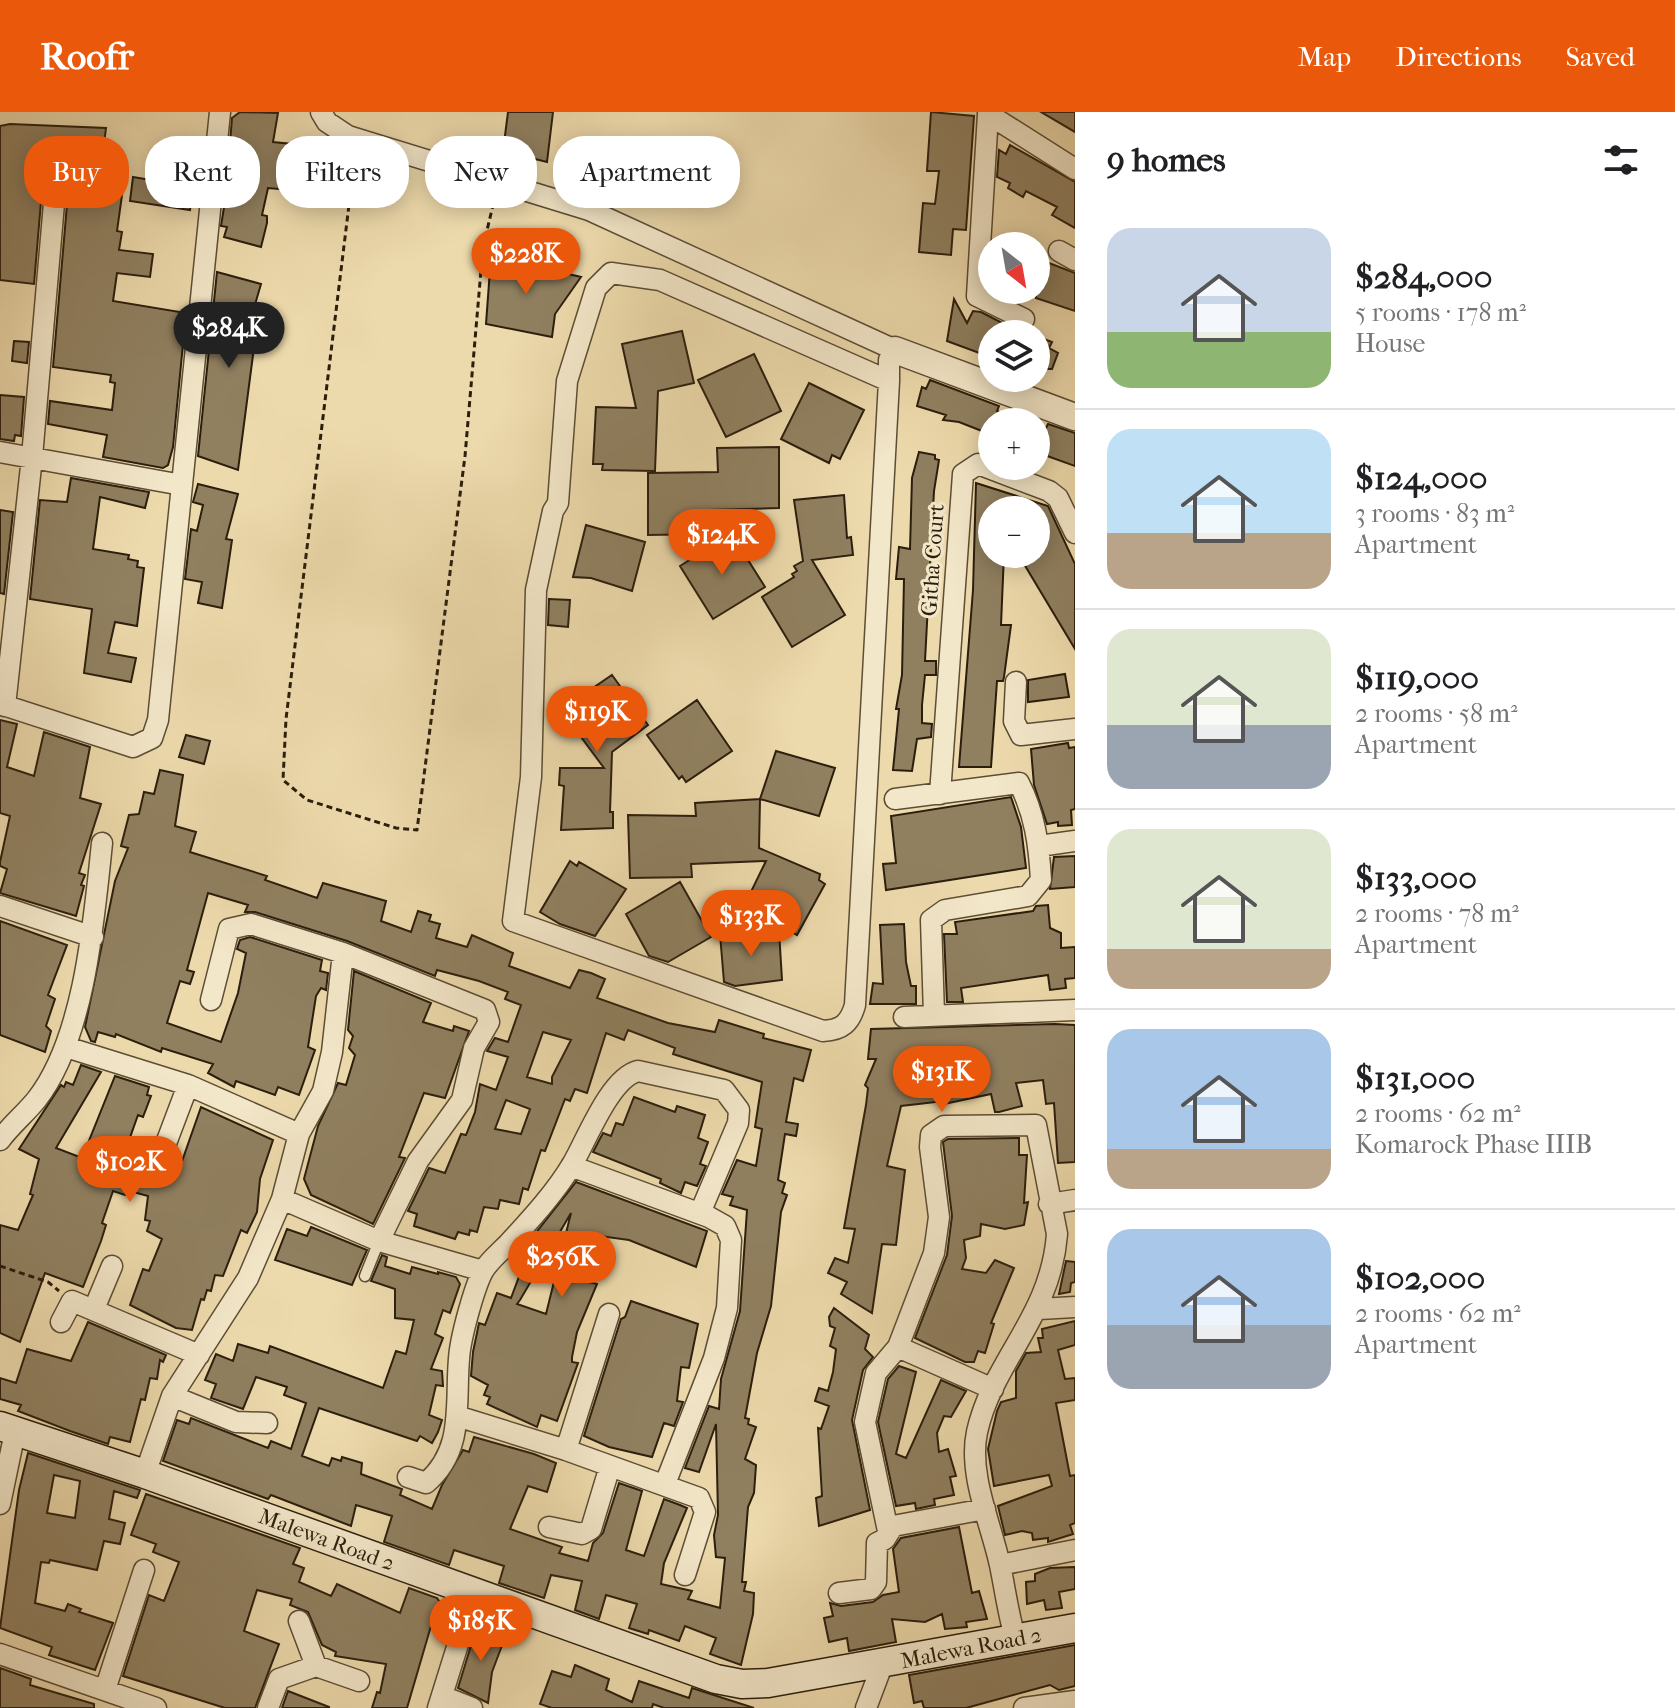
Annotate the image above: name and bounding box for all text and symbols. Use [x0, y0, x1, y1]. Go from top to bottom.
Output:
text: Roofr [40, 34, 134, 79]
text: Map [1298, 40, 1351, 73]
text: Directions [1395, 40, 1522, 73]
text: Saved [1566, 40, 1635, 73]
chip: Buy [24, 136, 129, 208]
chip: Rent [145, 136, 260, 208]
chip: Filters [276, 136, 409, 208]
chip: New [425, 136, 537, 208]
chip: Apartment [553, 136, 740, 208]
icon: filters [1599, 138, 1643, 182]
text: 9 homes [1107, 140, 1226, 180]
pin: $228K [470, 228, 582, 296]
north arrow [978, 232, 1050, 304]
map controls [978, 232, 1050, 568]
text: $228K [489, 238, 563, 269]
text: $284,000 [1355, 257, 1492, 297]
icon: home [1171, 260, 1267, 356]
text: 5 rooms · 178 m² [1355, 297, 1526, 328]
pin: $284K [173, 302, 285, 370]
text: $284K [192, 312, 266, 343]
button: layers [978, 320, 1050, 392]
text: House [1355, 328, 1425, 359]
button: + [978, 408, 1050, 480]
text: $124,000 [1355, 458, 1488, 498]
icon: home [1171, 461, 1267, 557]
button: − [978, 496, 1050, 568]
text: 3 rooms · 83 m² [1355, 498, 1514, 529]
street label: Githa Court [916, 503, 950, 617]
pin: $124K [666, 509, 778, 577]
text: $124K [686, 519, 758, 550]
text: Apartment [1355, 529, 1477, 560]
text: $119,000 [1355, 658, 1479, 698]
icon: home [1171, 661, 1267, 757]
pin: $119K [541, 686, 653, 754]
text: $119K [564, 696, 630, 727]
text: 2 rooms · 58 m² [1355, 698, 1518, 729]
text: Apartment [1355, 729, 1477, 760]
text: $133,000 [1355, 858, 1477, 898]
icon: home [1171, 861, 1267, 957]
pin: $133K [695, 890, 807, 958]
text: 2 rooms · 78 m² [1355, 898, 1519, 929]
text: $133K [719, 900, 783, 931]
text: Apartment [1355, 929, 1477, 960]
pin: $131K [886, 1046, 998, 1114]
text: $131K [911, 1056, 973, 1087]
text: $131,000 [1355, 1058, 1475, 1098]
icon: home [1171, 1061, 1267, 1157]
text: 2 rooms · 62 m² [1355, 1098, 1521, 1129]
text: Komarock Phase IIIB [1355, 1129, 1592, 1160]
pin: $102K [74, 1136, 186, 1204]
text: $102K [95, 1146, 165, 1177]
pin: $256K [506, 1231, 618, 1299]
text: $256K [526, 1241, 598, 1272]
text: $102,000 [1355, 1258, 1485, 1298]
icon: home [1171, 1261, 1267, 1357]
text: 2 rooms · 62 m² [1355, 1298, 1521, 1329]
text: Apartment [1355, 1329, 1477, 1360]
street label: Malewa Road 2 [255, 1503, 398, 1577]
pin: $185K [425, 1595, 537, 1663]
text: $185K [448, 1605, 514, 1636]
street label: Malewa Road 2 [899, 1622, 1044, 1674]

